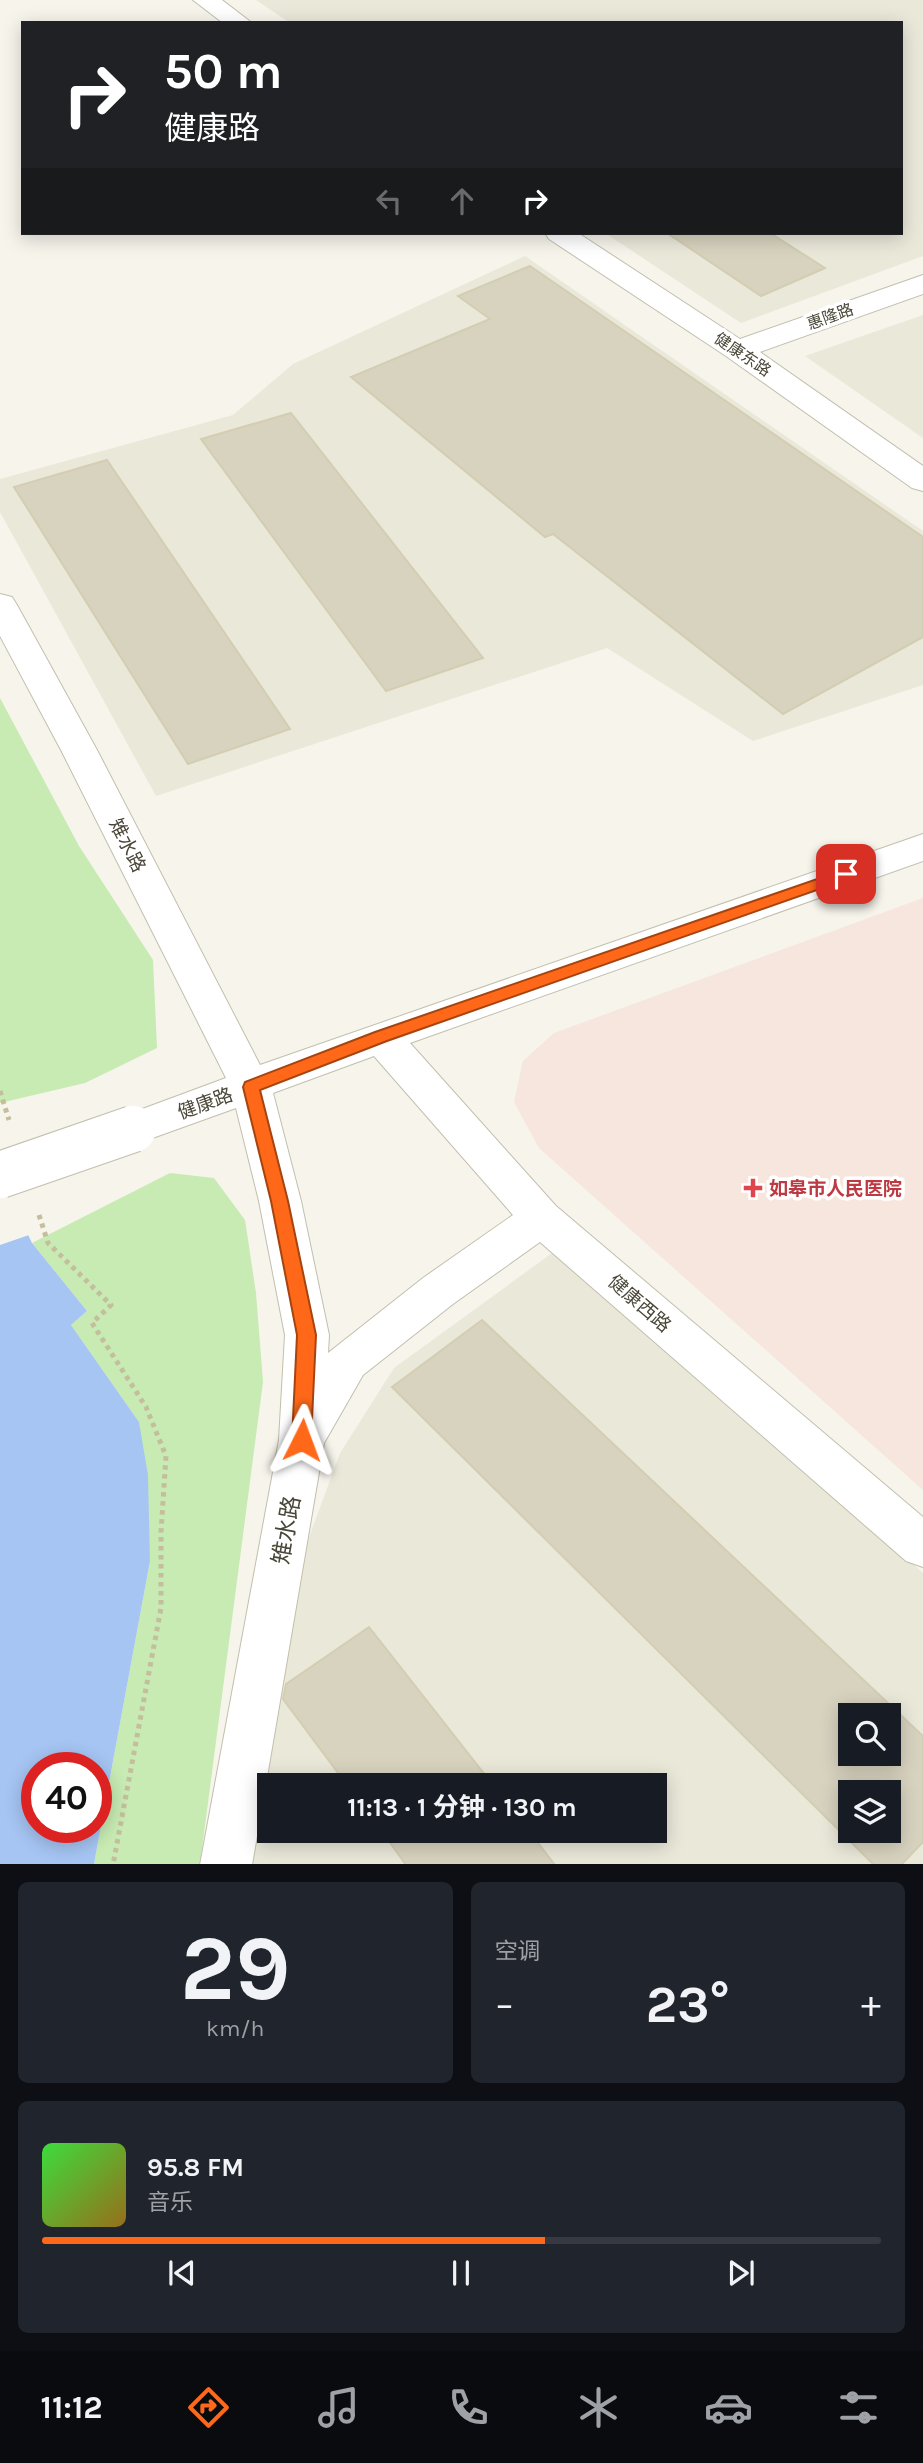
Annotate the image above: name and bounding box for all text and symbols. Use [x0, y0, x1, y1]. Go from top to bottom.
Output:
text: 50 m [164, 43, 282, 100]
icon: right [49, 49, 140, 140]
text: 健康路 [164, 110, 260, 147]
icon: left [370, 182, 408, 220]
icon: ahead [443, 182, 481, 220]
icon: right [516, 182, 554, 220]
street label: 惠隆路 [804, 299, 856, 334]
street label: 健康东路 [711, 329, 775, 380]
street label: 雉水路 [104, 815, 150, 876]
pin [816, 844, 876, 904]
icon: arrive [827, 855, 865, 893]
street label: 健康路 [175, 1084, 236, 1124]
marker: 如皋市人民医院 [743, 1178, 763, 1198]
place label: 如皋市人民医院 [769, 1178, 902, 1200]
street label: 健康西路 [603, 1271, 675, 1337]
position arrow [265, 1403, 339, 1477]
street label: 雉水路 [267, 1494, 306, 1566]
map controls [838, 1703, 901, 1843]
button: search [838, 1703, 901, 1766]
speed limit sign: 40 [21, 1752, 112, 1843]
button: layers [838, 1780, 901, 1843]
text: 11:13 · 1 分钟 · 130 m [347, 1792, 577, 1823]
text: 29 [180, 1916, 291, 2022]
text: 空调 [495, 1938, 541, 1965]
text: 23° [646, 1974, 730, 2035]
text: − [495, 1982, 514, 2027]
text: + [861, 1982, 881, 2027]
text: km/h [206, 2015, 264, 2042]
text: 95.8 FM [147, 2152, 244, 2183]
text: 音乐 [147, 2189, 193, 2216]
icon: previous [163, 2254, 201, 2292]
icon: pause [442, 2254, 480, 2292]
icon: next [722, 2254, 760, 2292]
icon: directions [184, 2383, 233, 2432]
icon: music [314, 2383, 363, 2432]
icon: phone [444, 2383, 493, 2432]
icon: climate [574, 2383, 623, 2432]
icon: car [704, 2383, 753, 2432]
icon: filters [834, 2383, 883, 2432]
text: 11:12 [40, 2389, 103, 2426]

